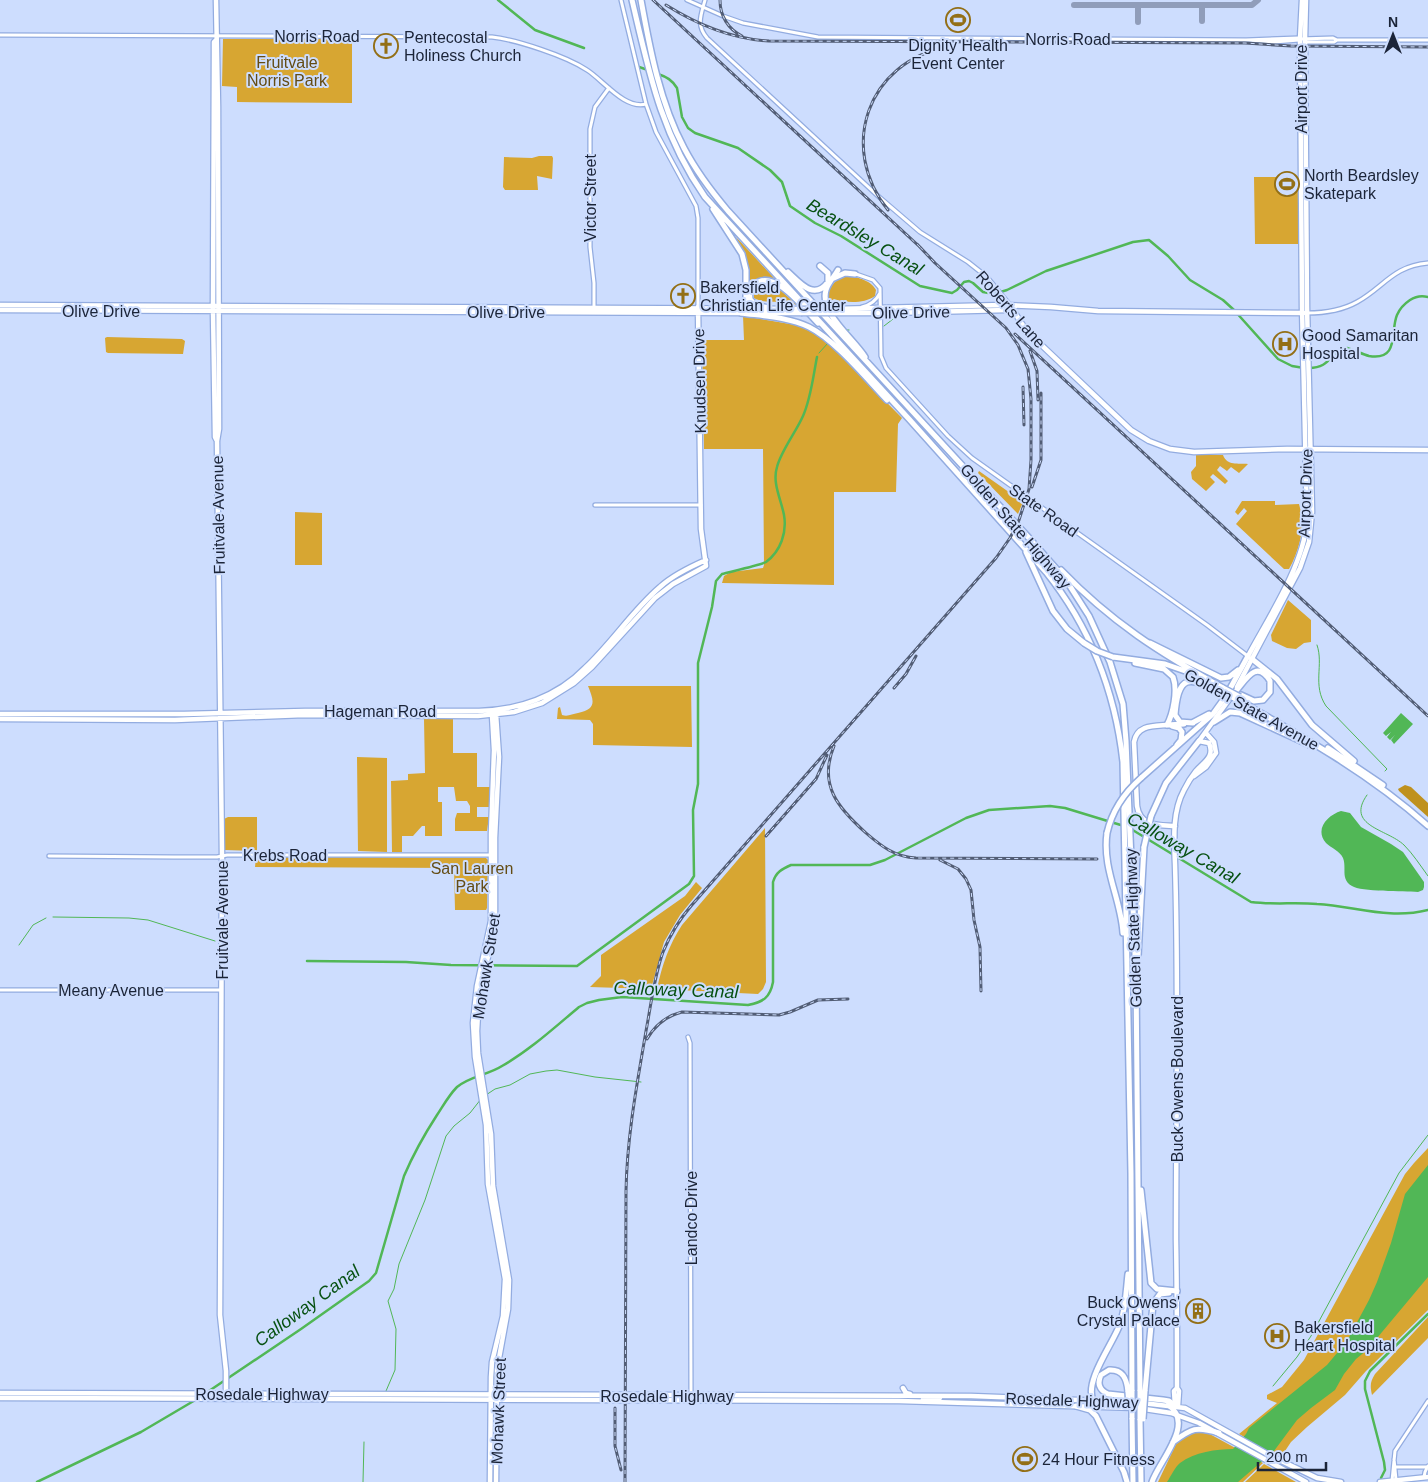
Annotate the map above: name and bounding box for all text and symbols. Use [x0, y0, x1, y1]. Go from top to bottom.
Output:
sports icon: Dignity Health Event Center [945, 7, 971, 33]
north arrow [1368, 10, 1418, 60]
text: N [1388, 14, 1398, 30]
street label: Norris Road [274, 28, 360, 45]
place label: Pentecostal Holiness Church [404, 29, 521, 64]
street label: Norris Road [1025, 31, 1111, 48]
church icon: Pentecostal Holiness Church [373, 33, 399, 59]
place label: Dignity Health Event Center [908, 37, 1008, 72]
street label: Airport Drive [1293, 44, 1310, 133]
park label: Fruitvale Norris Park [247, 54, 328, 89]
street label: Victor Street [582, 154, 599, 242]
place label: North Beardsley Skatepark [1304, 167, 1419, 202]
sports icon: North Beardsley Skatepark [1274, 171, 1300, 197]
water label: Beardsley Canal [803, 194, 928, 280]
street label: Roberts Lane [973, 268, 1049, 351]
place label: Bakersfield Christian Life Center [700, 279, 847, 314]
church icon: Bakersfield Christian Life Center [670, 283, 696, 309]
street label: Olive Drive [62, 303, 140, 320]
street label: Olive Drive [872, 303, 950, 322]
street label: Olive Drive [467, 304, 545, 321]
place label: Good Samaritan Hospital [1302, 327, 1419, 362]
street label: Knudsen Drive [690, 328, 709, 434]
hospital icon: Good Samaritan Hospital [1272, 331, 1298, 357]
street label: Airport Drive [1295, 448, 1316, 538]
street label: Fruitvale Avenue [209, 455, 228, 575]
street label: Golden State Highway [957, 461, 1074, 592]
street label: State Road [1006, 480, 1081, 540]
street label: Golden State Avenue [1182, 665, 1322, 754]
street label: Hageman Road [324, 703, 436, 720]
water label: Calloway Canal [1124, 808, 1243, 888]
street label: Krebs Road [243, 847, 327, 864]
street label: Golden State Highway [1122, 848, 1145, 1008]
street label: Fruitvale Avenue [214, 860, 231, 979]
park label: San Lauren Park [431, 860, 513, 895]
street label: Mohawk Street [470, 912, 503, 1020]
water label: Calloway Canal [613, 978, 740, 1002]
street label: Meany Avenue [58, 982, 164, 999]
street label: Buck Owens Boulevard [1169, 996, 1186, 1162]
street label: Landco Drive [683, 1171, 700, 1265]
water label: Calloway Canal [251, 1261, 364, 1351]
place label: Buck Owens' Crystal Palace [1077, 1294, 1180, 1329]
building icon: Buck Owens' Crystal Palace [1185, 1298, 1211, 1324]
place label: Bakersfield Heart Hospital [1294, 1319, 1395, 1354]
hospital icon: Bakersfield Heart Hospital [1264, 1323, 1290, 1349]
street label: Mohawk Street [488, 1357, 509, 1465]
street label: Rosedale Highway [195, 1386, 329, 1403]
street label: Rosedale Highway [600, 1388, 734, 1405]
street label: Rosedale Highway [1005, 1390, 1139, 1411]
scale bar [1258, 1440, 1326, 1472]
sports icon: 24 Hour Fitness [1012, 1446, 1038, 1472]
text: 200 m [1266, 1448, 1308, 1465]
place label: 24 Hour Fitness [1042, 1451, 1155, 1468]

